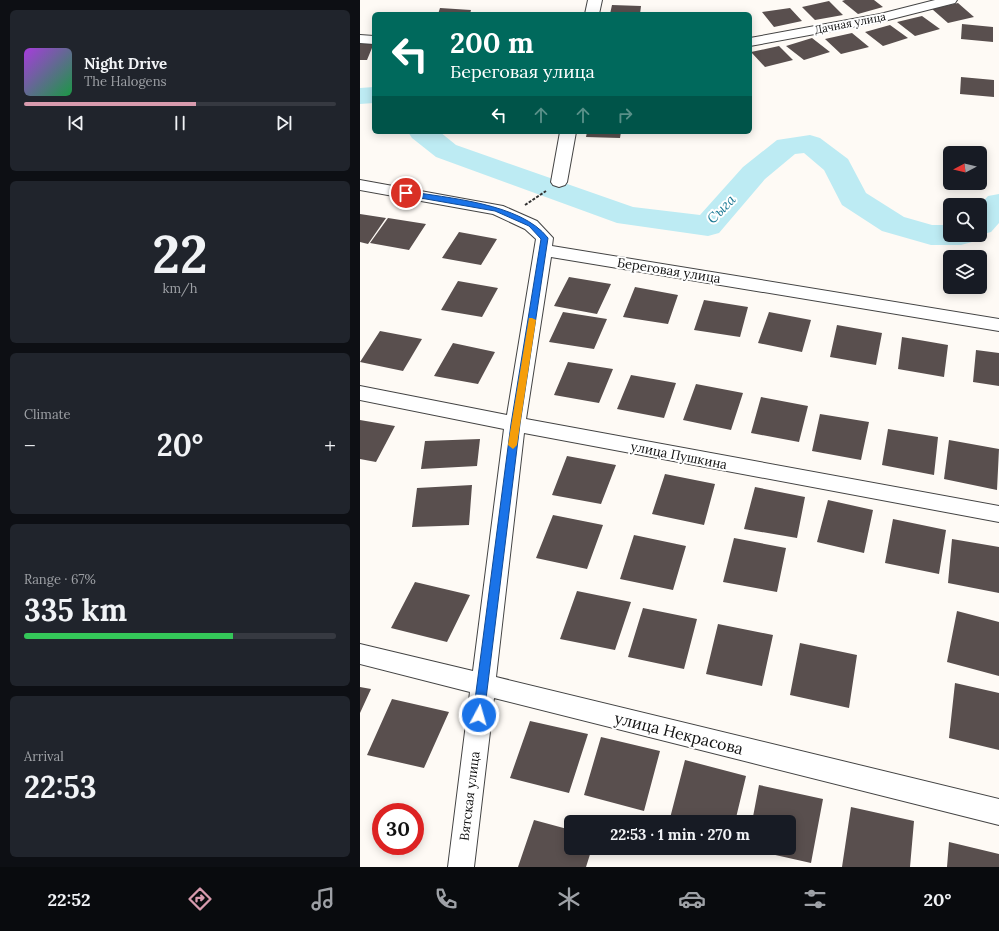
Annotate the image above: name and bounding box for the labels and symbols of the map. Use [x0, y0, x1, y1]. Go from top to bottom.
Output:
street label: Дачная улица [813, 9, 887, 37]
north arrow [943, 146, 987, 190]
pin [389, 176, 423, 210]
water label: Сыга [703, 190, 739, 227]
street label: Береговая улица [616, 254, 722, 287]
street label: улица Пушкина [629, 438, 729, 473]
position arrow [458, 694, 500, 736]
street label: улица Некрасова [613, 707, 745, 759]
street label: Вятская улица [456, 750, 483, 842]
speed limit sign: 30 [372, 803, 424, 855]

